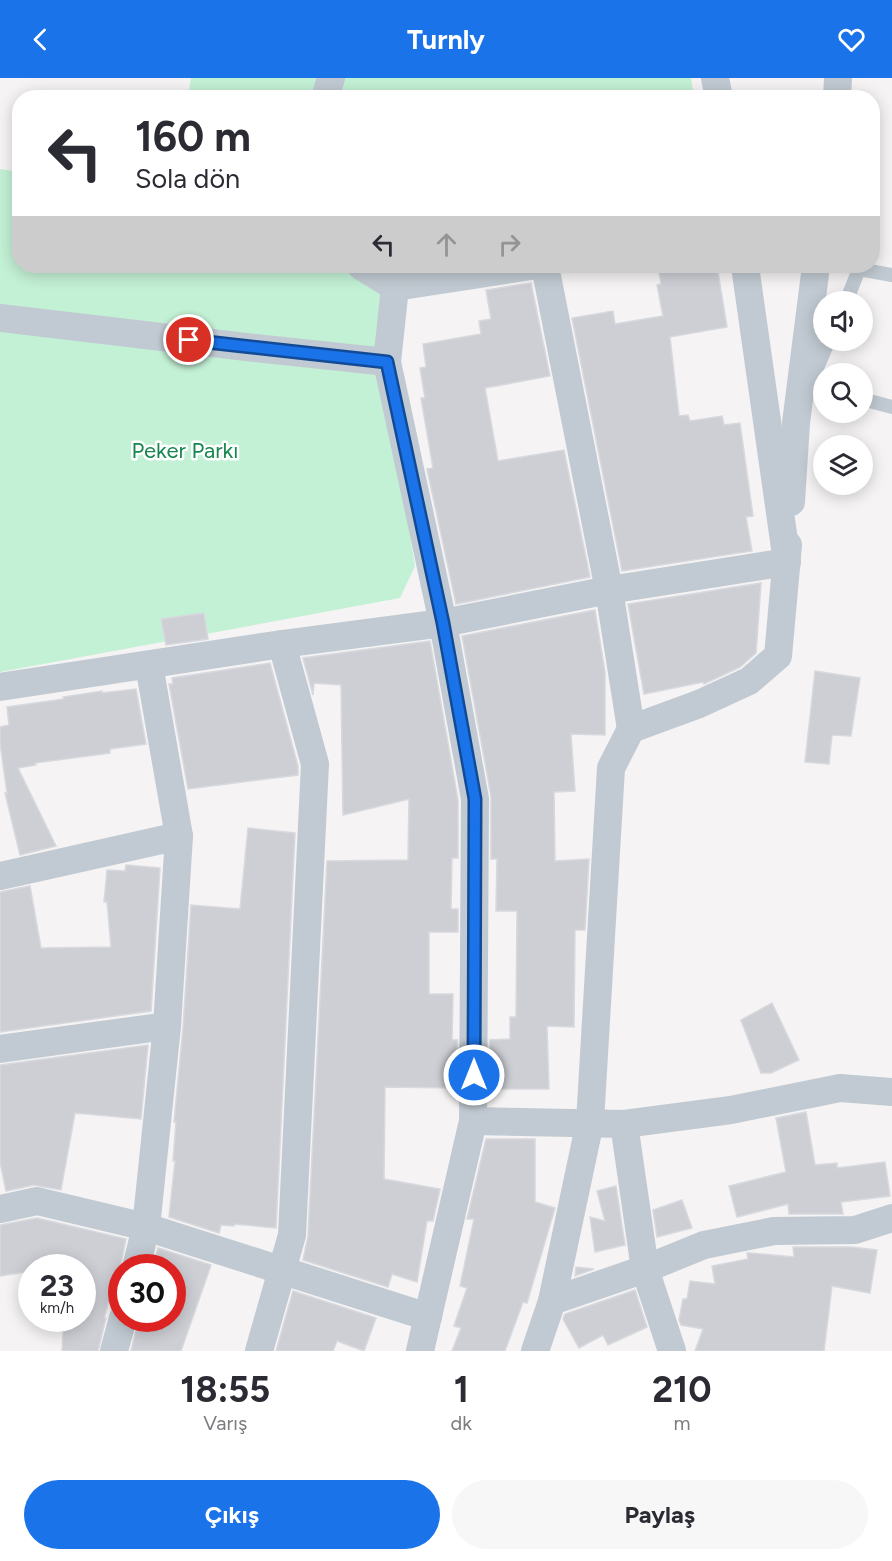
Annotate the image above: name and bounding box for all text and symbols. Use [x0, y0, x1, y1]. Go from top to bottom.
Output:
icon: back [24, 23, 57, 56]
text: Turnly [407, 23, 485, 56]
icon: heart [835, 23, 868, 56]
text: 160 m [135, 111, 251, 162]
icon: left [36, 114, 114, 192]
text: Sola dön [135, 162, 240, 195]
icon: left [367, 228, 400, 261]
icon: ahead [430, 228, 463, 261]
icon: right [493, 228, 526, 261]
map controls [813, 291, 873, 495]
button: sound [813, 291, 873, 351]
pin [163, 314, 214, 365]
icon: arrive [172, 323, 205, 356]
button: search [813, 363, 873, 423]
button: layers [813, 435, 873, 495]
park label: Peker Parkı [132, 437, 238, 464]
position arrow [442, 1043, 506, 1107]
speed limit sign: 30 [108, 1254, 186, 1332]
text: 23 [40, 1267, 74, 1304]
text: km/h [40, 1299, 74, 1317]
text: 18:55 [180, 1368, 270, 1411]
text: 1 [454, 1368, 469, 1411]
text: 210 [652, 1368, 712, 1411]
text: Varış [203, 1411, 247, 1435]
text: dk [451, 1411, 472, 1435]
text: m [673, 1411, 690, 1435]
button: Çıkış [24, 1480, 440, 1549]
button: Paylaş [452, 1480, 868, 1549]

